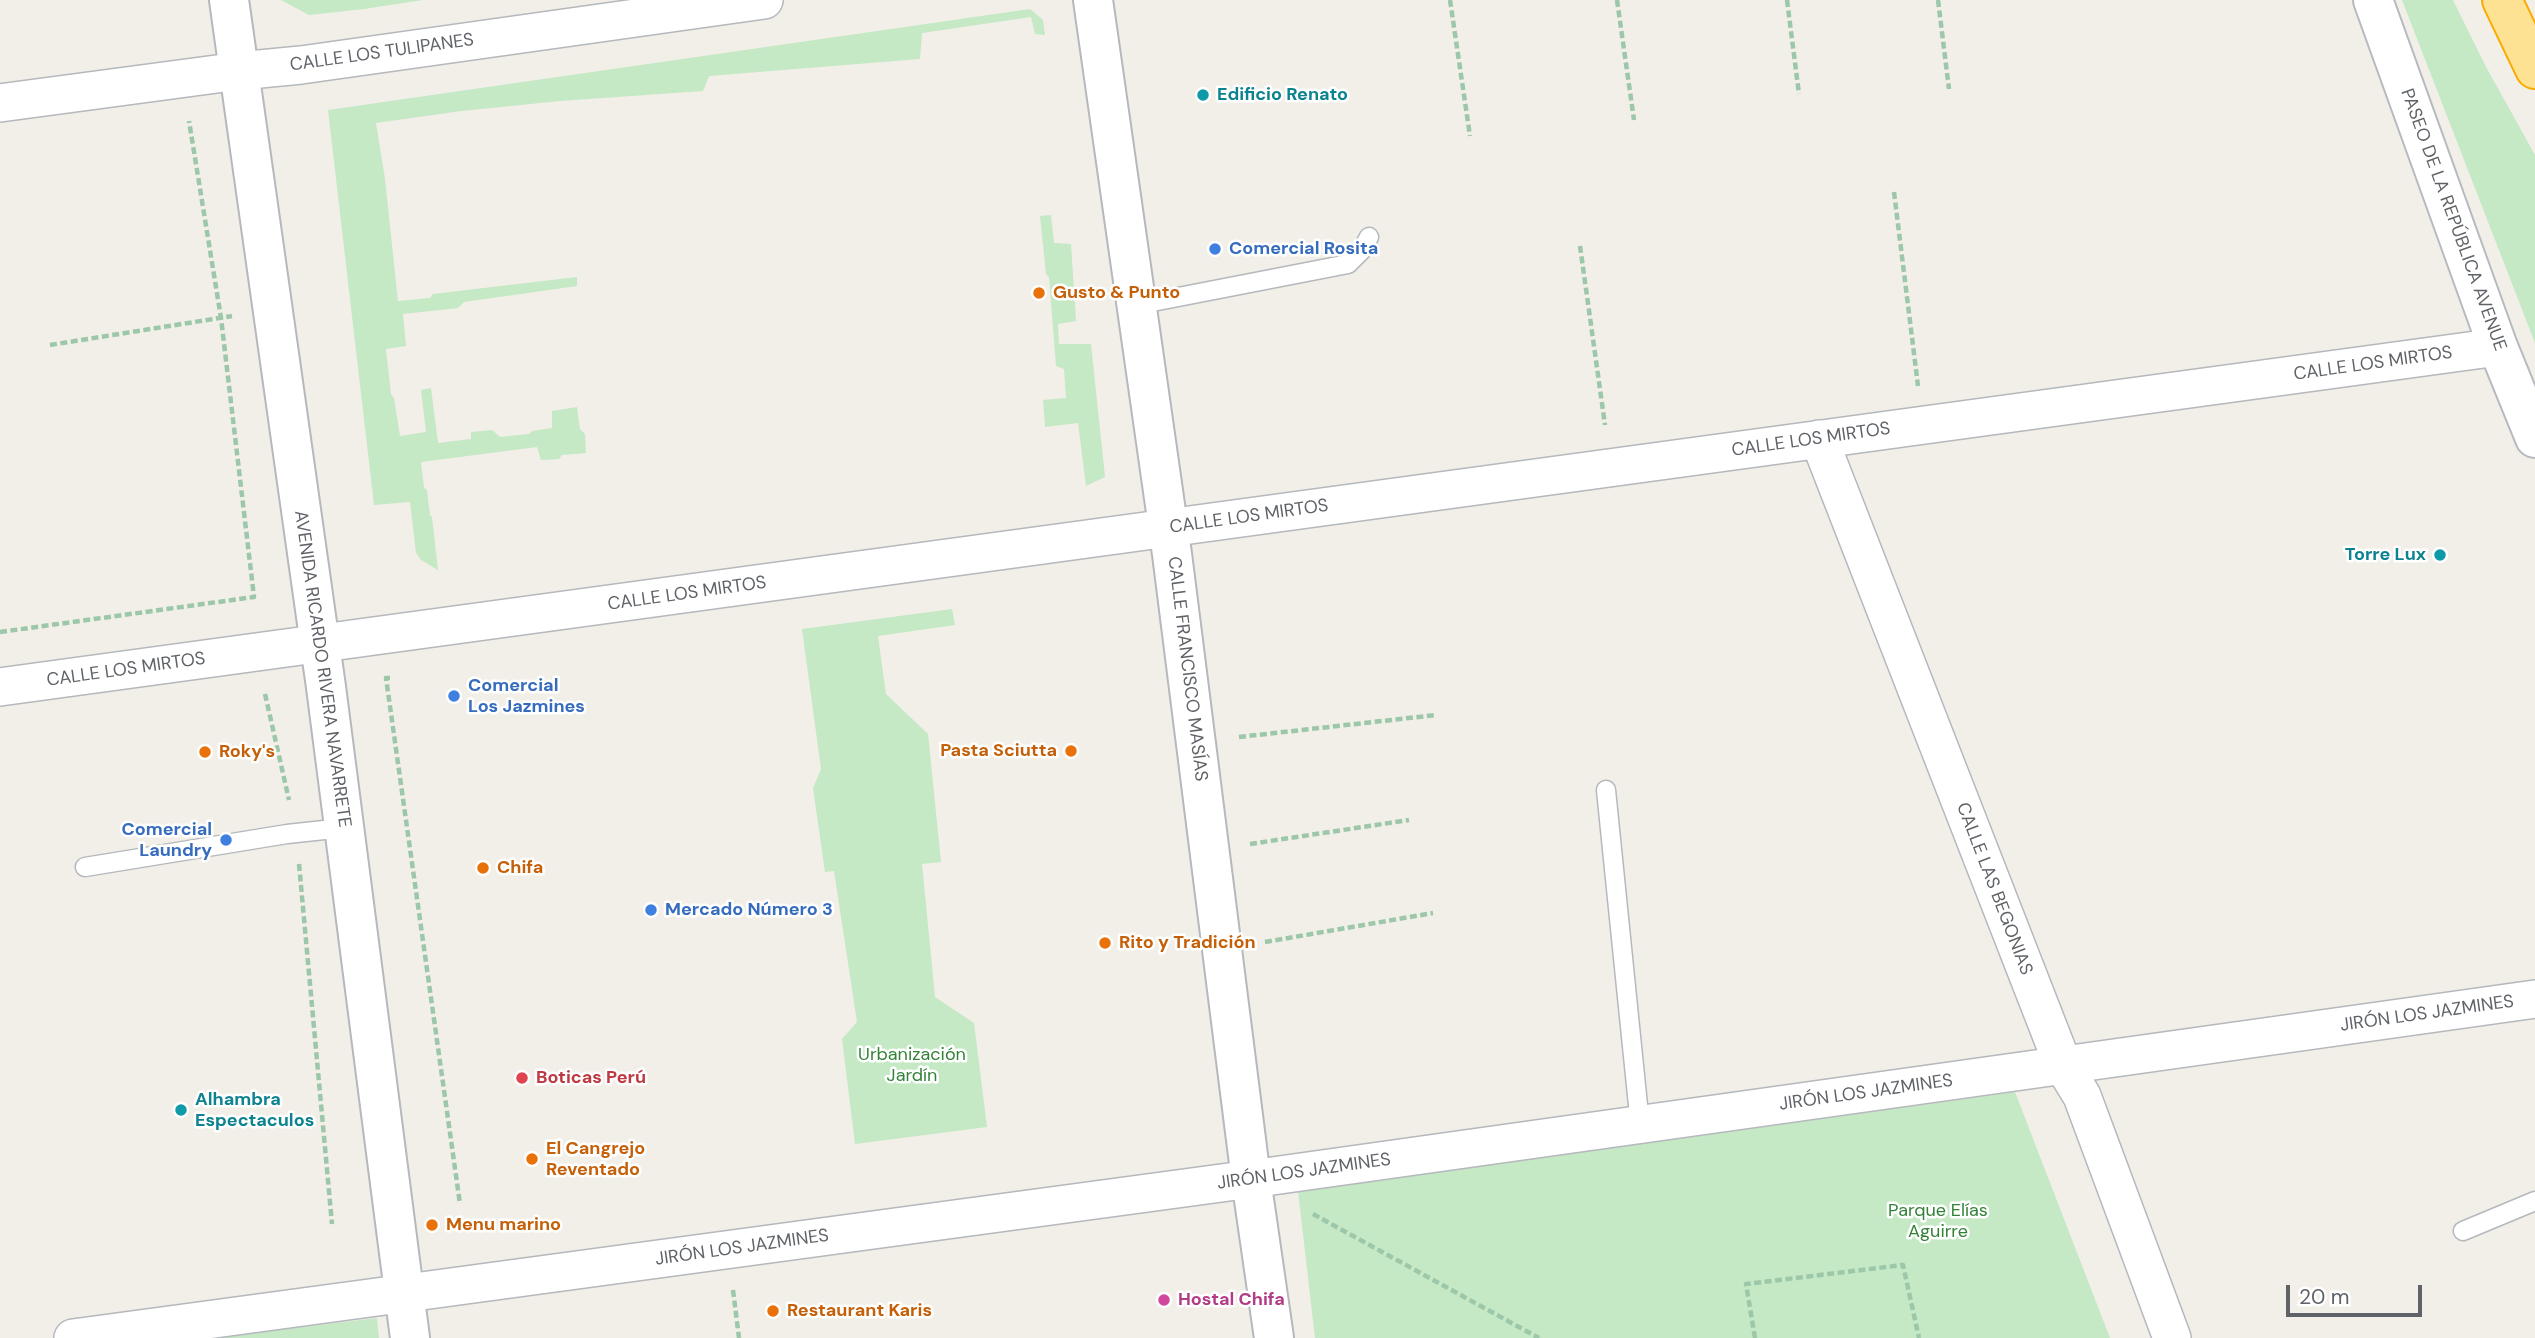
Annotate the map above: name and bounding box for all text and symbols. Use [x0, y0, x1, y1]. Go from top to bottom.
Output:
street label: CALLE LOS TULIPANES [289, 29, 475, 77]
place label: Edificio Renato [1217, 84, 1348, 106]
street label: PASEO DE LA REPÚBLICA AVENUE [2395, 86, 2511, 354]
marker: Edificio Renato [1195, 87, 1211, 103]
place label: Comercial Rosita [1229, 238, 1378, 260]
marker: Comercial Rosita [1207, 241, 1223, 257]
place label: Gusto & Punto [1053, 282, 1180, 304]
marker: Gusto & Punto [1031, 285, 1047, 301]
street label: CALLE LOS MIRTOS [2292, 342, 2454, 386]
street label: CALLE LOS MIRTOS [1730, 418, 1892, 462]
street label: CALLE LOS MIRTOS [1168, 495, 1330, 539]
street label: AVENIDA RICARDO RIVERA NAVARRETE [289, 509, 355, 829]
place label: Torre Lux [2345, 544, 2426, 566]
marker: Torre Lux [2432, 547, 2448, 563]
street label: CALLE FRANCISCO MASÍAS [1162, 555, 1212, 783]
street label: CALLE LOS MIRTOS [606, 572, 768, 616]
street label: CALLE LOS MIRTOS [45, 648, 207, 692]
place label: Comercial Los Jazmines [468, 675, 585, 718]
marker: Comercial Los Jazmines [446, 688, 462, 704]
place label: Pasta Sciutta [940, 740, 1057, 762]
place label: Roky's [219, 741, 275, 763]
marker: Pasta Sciutta [1063, 743, 1079, 759]
marker: Roky's [197, 744, 213, 760]
street label: CALLE LAS BEGONIAS [1951, 800, 2037, 978]
place label: Comercial Laundry [122, 819, 212, 862]
marker: Comercial Laundry [218, 832, 234, 848]
place label: Chifa [497, 857, 543, 879]
marker: Chifa [475, 860, 491, 876]
place label: Mercado Número 3 [665, 899, 833, 921]
marker: Mercado Número 3 [643, 902, 659, 918]
place label: Rito y Tradición [1119, 932, 1256, 954]
marker: Rito y Tradición [1097, 935, 1113, 951]
street label: JIRÓN LOS JAZMINES [2339, 991, 2515, 1037]
park label: Urbanización Jardín [858, 1044, 966, 1086]
place label: Boticas Perú [536, 1067, 646, 1089]
marker: Boticas Perú [514, 1070, 530, 1086]
street label: JIRÓN LOS JAZMINES [1778, 1070, 1954, 1116]
place label: Alhambra Espectaculos [195, 1089, 314, 1132]
marker: Alhambra Espectaculos [173, 1102, 189, 1118]
place label: El Cangrejo Reventado [546, 1138, 645, 1180]
street label: JIRÓN LOS JAZMINES [1216, 1149, 1392, 1195]
marker: El Cangrejo Reventado [524, 1151, 540, 1167]
park label: Parque Elías Aguirre [1888, 1200, 1988, 1242]
place label: Menu marino [446, 1214, 561, 1236]
marker: Menu marino [424, 1217, 440, 1233]
street label: JIRÓN LOS JAZMINES [654, 1225, 830, 1271]
scale bar [2290, 1272, 2426, 1316]
text: 20 m [2299, 1283, 2350, 1311]
place label: Hostal Chifa [1178, 1289, 1285, 1311]
marker: Hostal Chifa [1156, 1292, 1172, 1308]
place label: Restaurant Karis [787, 1300, 932, 1322]
marker: Restaurant Karis [765, 1303, 781, 1319]

